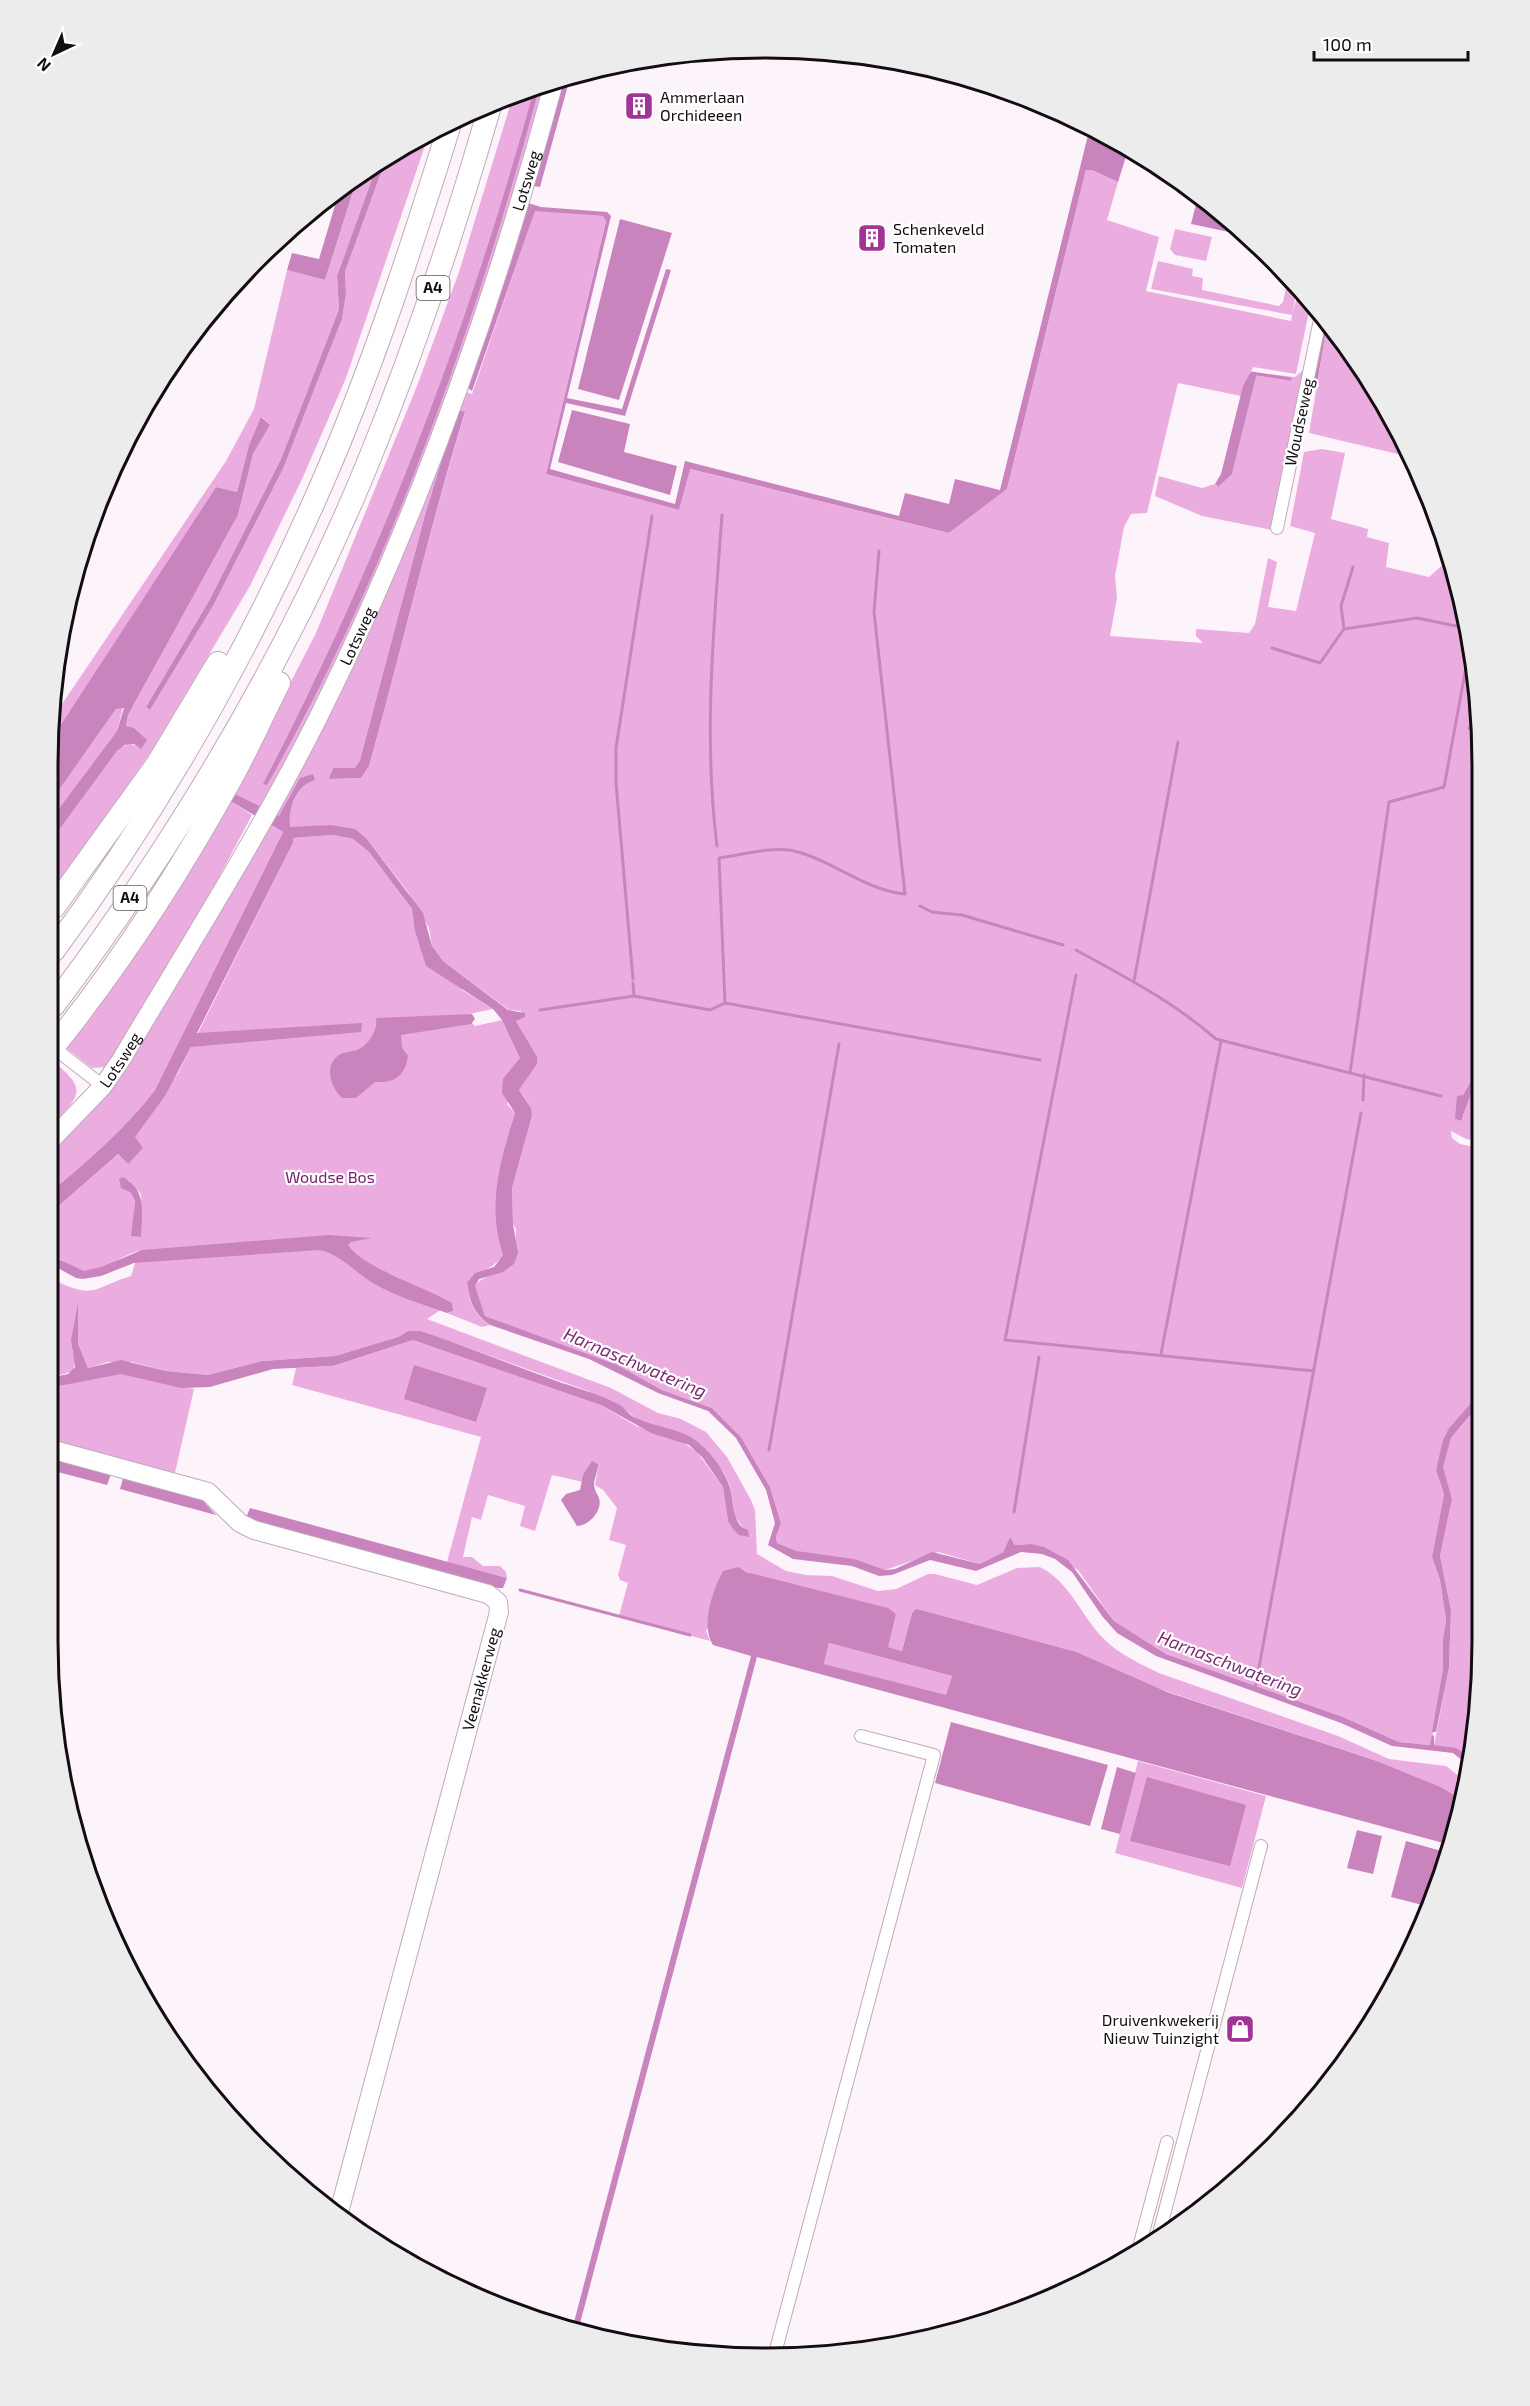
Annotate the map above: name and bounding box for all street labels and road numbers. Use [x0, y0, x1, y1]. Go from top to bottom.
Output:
street label: Lotsweg [508, 148, 543, 213]
road number: A4 [416, 276, 450, 300]
street label: Woudseweg [1280, 376, 1317, 468]
street label: Lotsweg [335, 604, 378, 668]
road number: A4 [114, 886, 146, 910]
street label: Lotsweg [95, 1028, 144, 1091]
street label: Veenakkerweg [458, 1625, 503, 1733]

